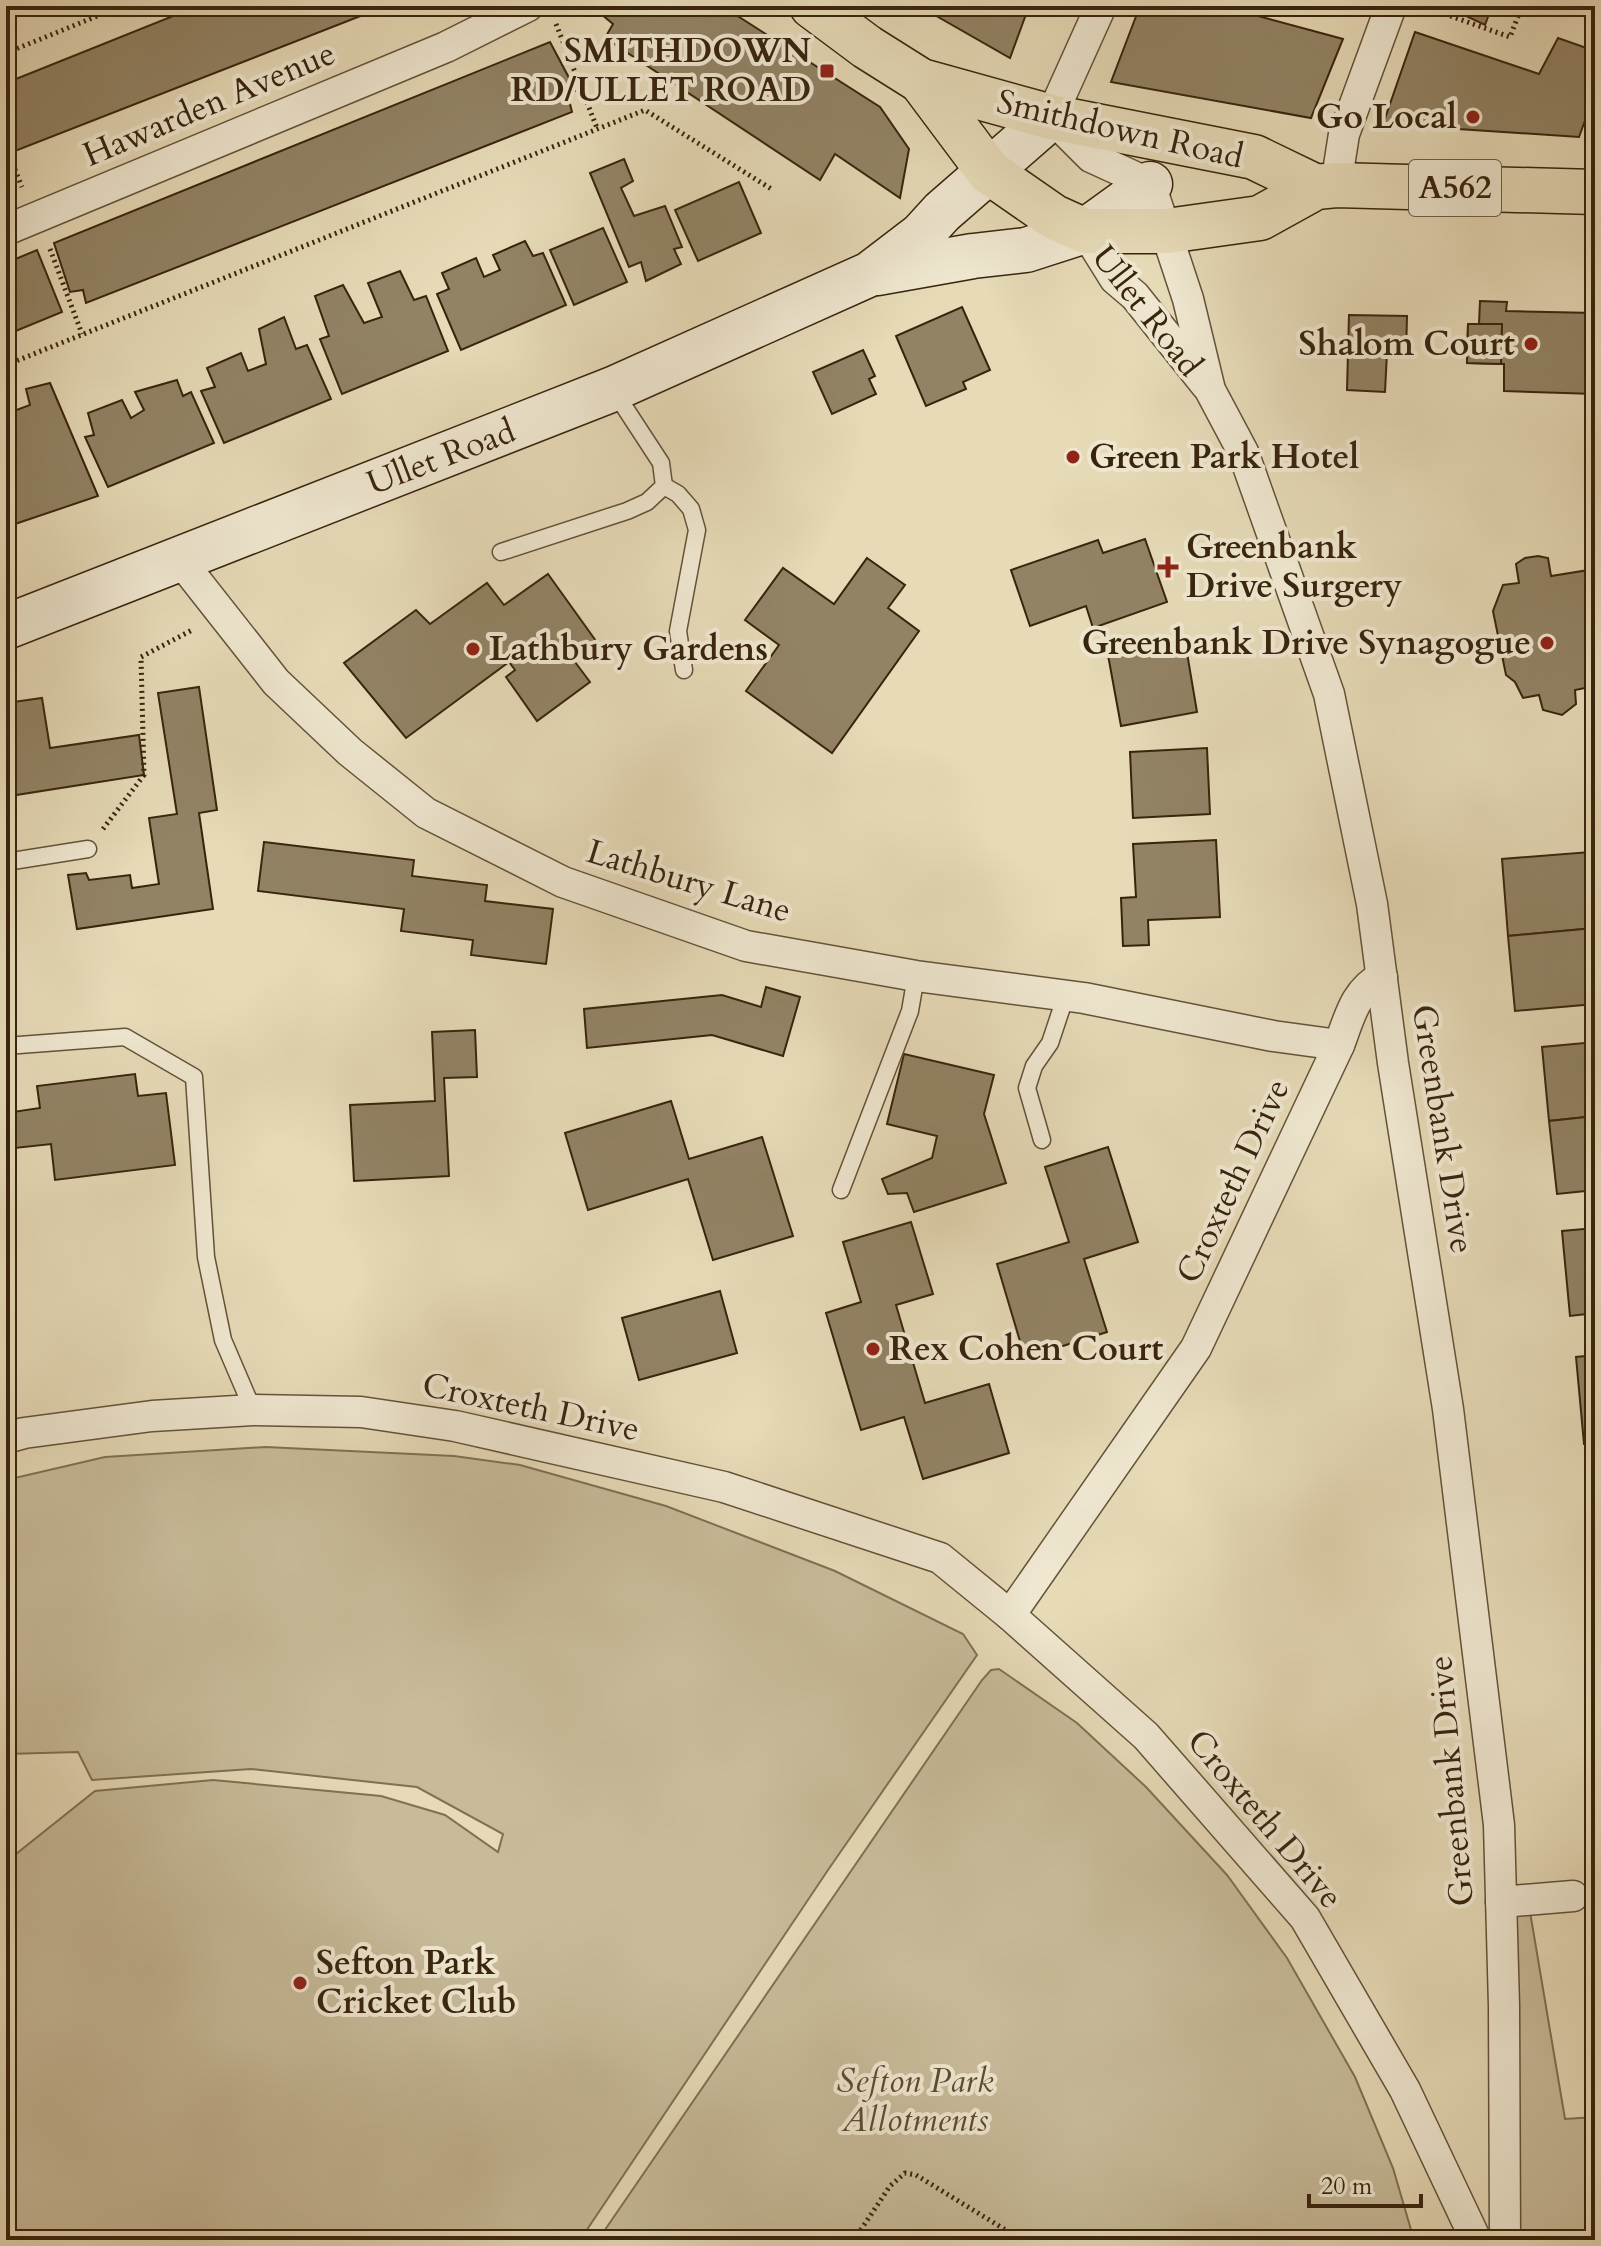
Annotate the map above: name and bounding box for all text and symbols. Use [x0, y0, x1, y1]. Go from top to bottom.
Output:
place label: SMITHDOWN RD/ULLET ROAD [510, 28, 811, 113]
street label: Hawarden Avenue [76, 30, 342, 178]
marker: SMITHDOWN RD/ULLET ROAD [818, 62, 836, 80]
street label: Smithdown Road [992, 78, 1248, 180]
place label: Go Local [1316, 94, 1457, 140]
marker: Go Local [1464, 108, 1482, 126]
road number: A562 [1409, 160, 1501, 216]
street label: Ullet Road [1081, 236, 1213, 386]
place label: Shalom Court [1298, 321, 1515, 367]
marker: Shalom Court [1522, 335, 1540, 353]
street label: Ullet Road [360, 408, 522, 506]
place label: Green Park Hotel [1089, 434, 1359, 480]
marker: Green Park Hotel [1064, 448, 1082, 466]
place label: Greenbank Drive Surgery [1186, 524, 1402, 609]
marker: Greenbank Drive Surgery [1157, 556, 1179, 578]
place label: Greenbank Drive Synagogue [1081, 620, 1531, 666]
place label: Lathbury Gardens [489, 626, 768, 672]
marker: Greenbank Drive Synagogue [1538, 634, 1556, 652]
marker: Lathbury Gardens [464, 640, 482, 658]
street label: Lathbury Lane [581, 828, 797, 934]
street label: Greenbank Drive [1401, 1001, 1485, 1257]
street label: Croxteth Drive [1166, 1071, 1300, 1291]
place label: Rex Cohen Court [889, 1326, 1163, 1372]
marker: Rex Cohen Court [864, 1340, 882, 1358]
street label: Croxteth Drive [418, 1362, 644, 1452]
street label: Greenbank Drive [1417, 1654, 1485, 1908]
street label: Croxteth Drive [1176, 1720, 1354, 1918]
place label: Sefton Park Cricket Club [316, 1940, 516, 2025]
marker: Sefton Park Cricket Club [291, 1974, 309, 1992]
park label: Sefton Park Allotments [837, 2058, 994, 2143]
scale bar [1309, 2158, 1421, 2208]
text: 20 m [1321, 2170, 1373, 2203]

